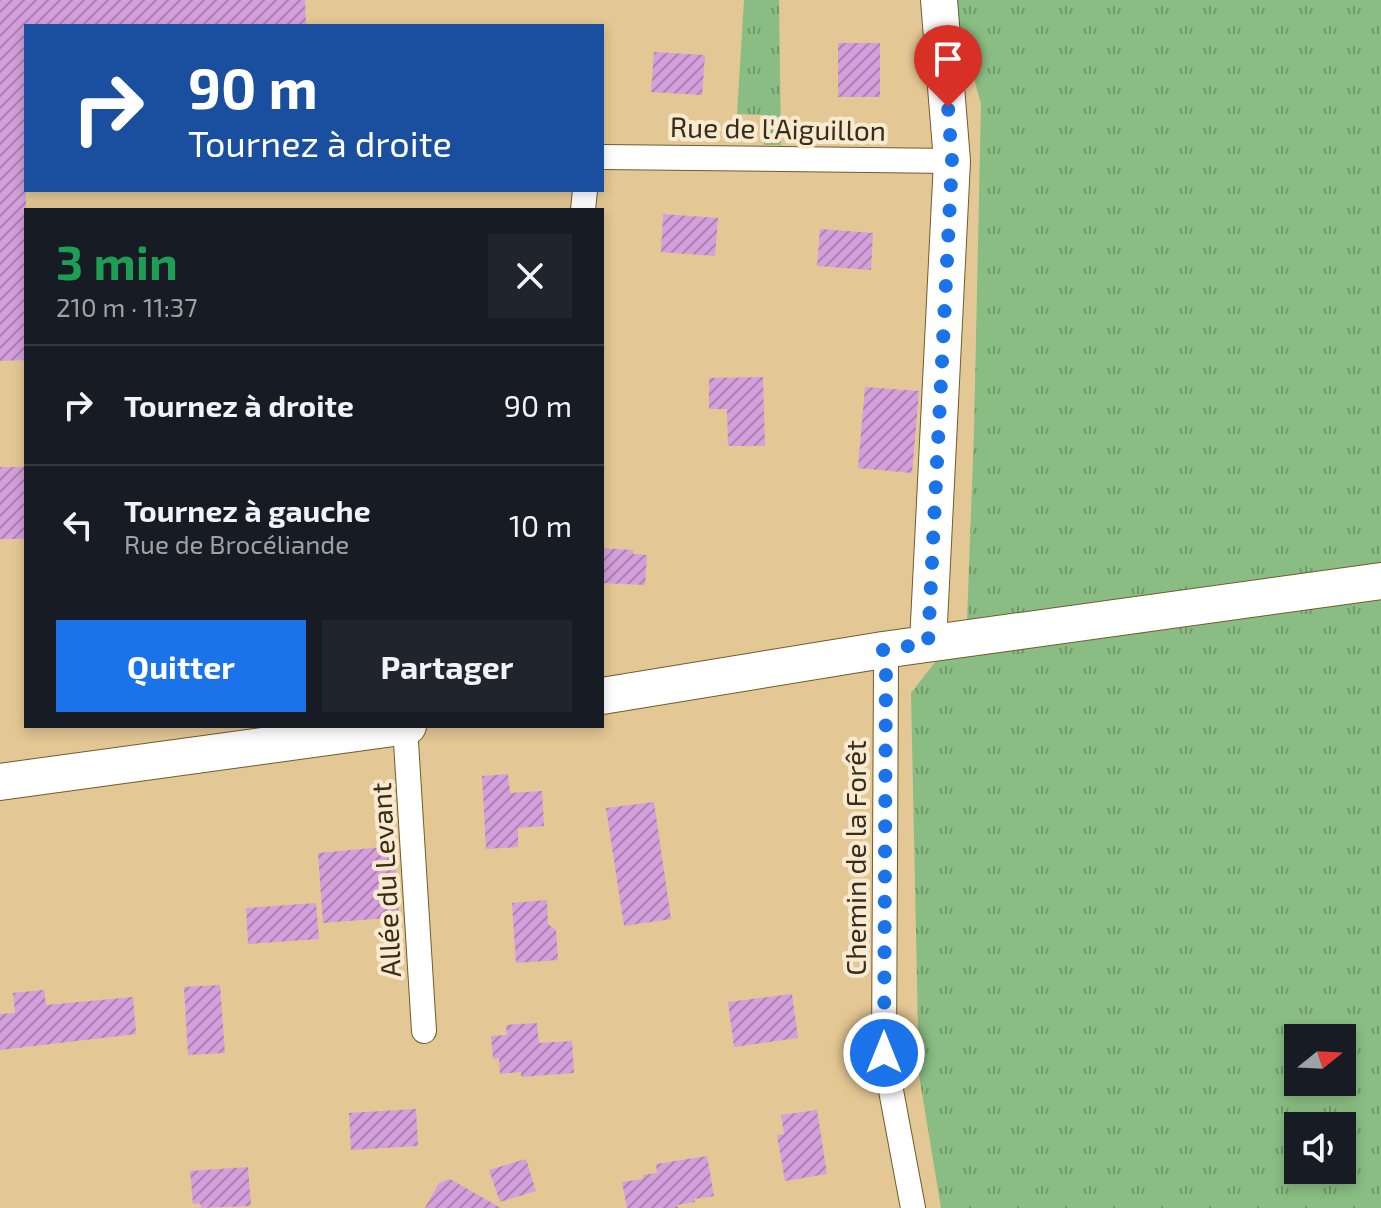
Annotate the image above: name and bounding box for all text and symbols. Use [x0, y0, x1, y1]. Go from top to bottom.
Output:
pin [914, 25, 982, 107]
icon: arrive [926, 37, 970, 81]
text: 90 m [188, 53, 318, 120]
icon: right [56, 56, 160, 160]
street label: Rue de l'Aiguillon [670, 109, 886, 147]
text: Tournez à droite [188, 121, 452, 164]
text: 3 min [56, 232, 178, 290]
button: close [488, 234, 572, 318]
text: 210 m · 11:37 [56, 291, 198, 322]
icon: right [56, 383, 100, 427]
text: Tournez à droite [124, 387, 354, 423]
text: 90 m [504, 387, 572, 423]
text: Tournez à gauche [124, 492, 371, 528]
icon: left [56, 503, 100, 547]
text: 10 m [509, 507, 572, 543]
text: Rue de Brocéliande [124, 528, 349, 559]
button: Quitter [56, 620, 306, 712]
button: Partager [322, 620, 572, 712]
street label: Chemin de la Forêt [838, 740, 872, 976]
street label: Allée du Levant [363, 782, 407, 978]
position arrow [842, 1011, 926, 1095]
north arrow [1284, 1024, 1356, 1096]
map controls [1284, 1024, 1356, 1184]
button: sound [1284, 1112, 1356, 1184]

